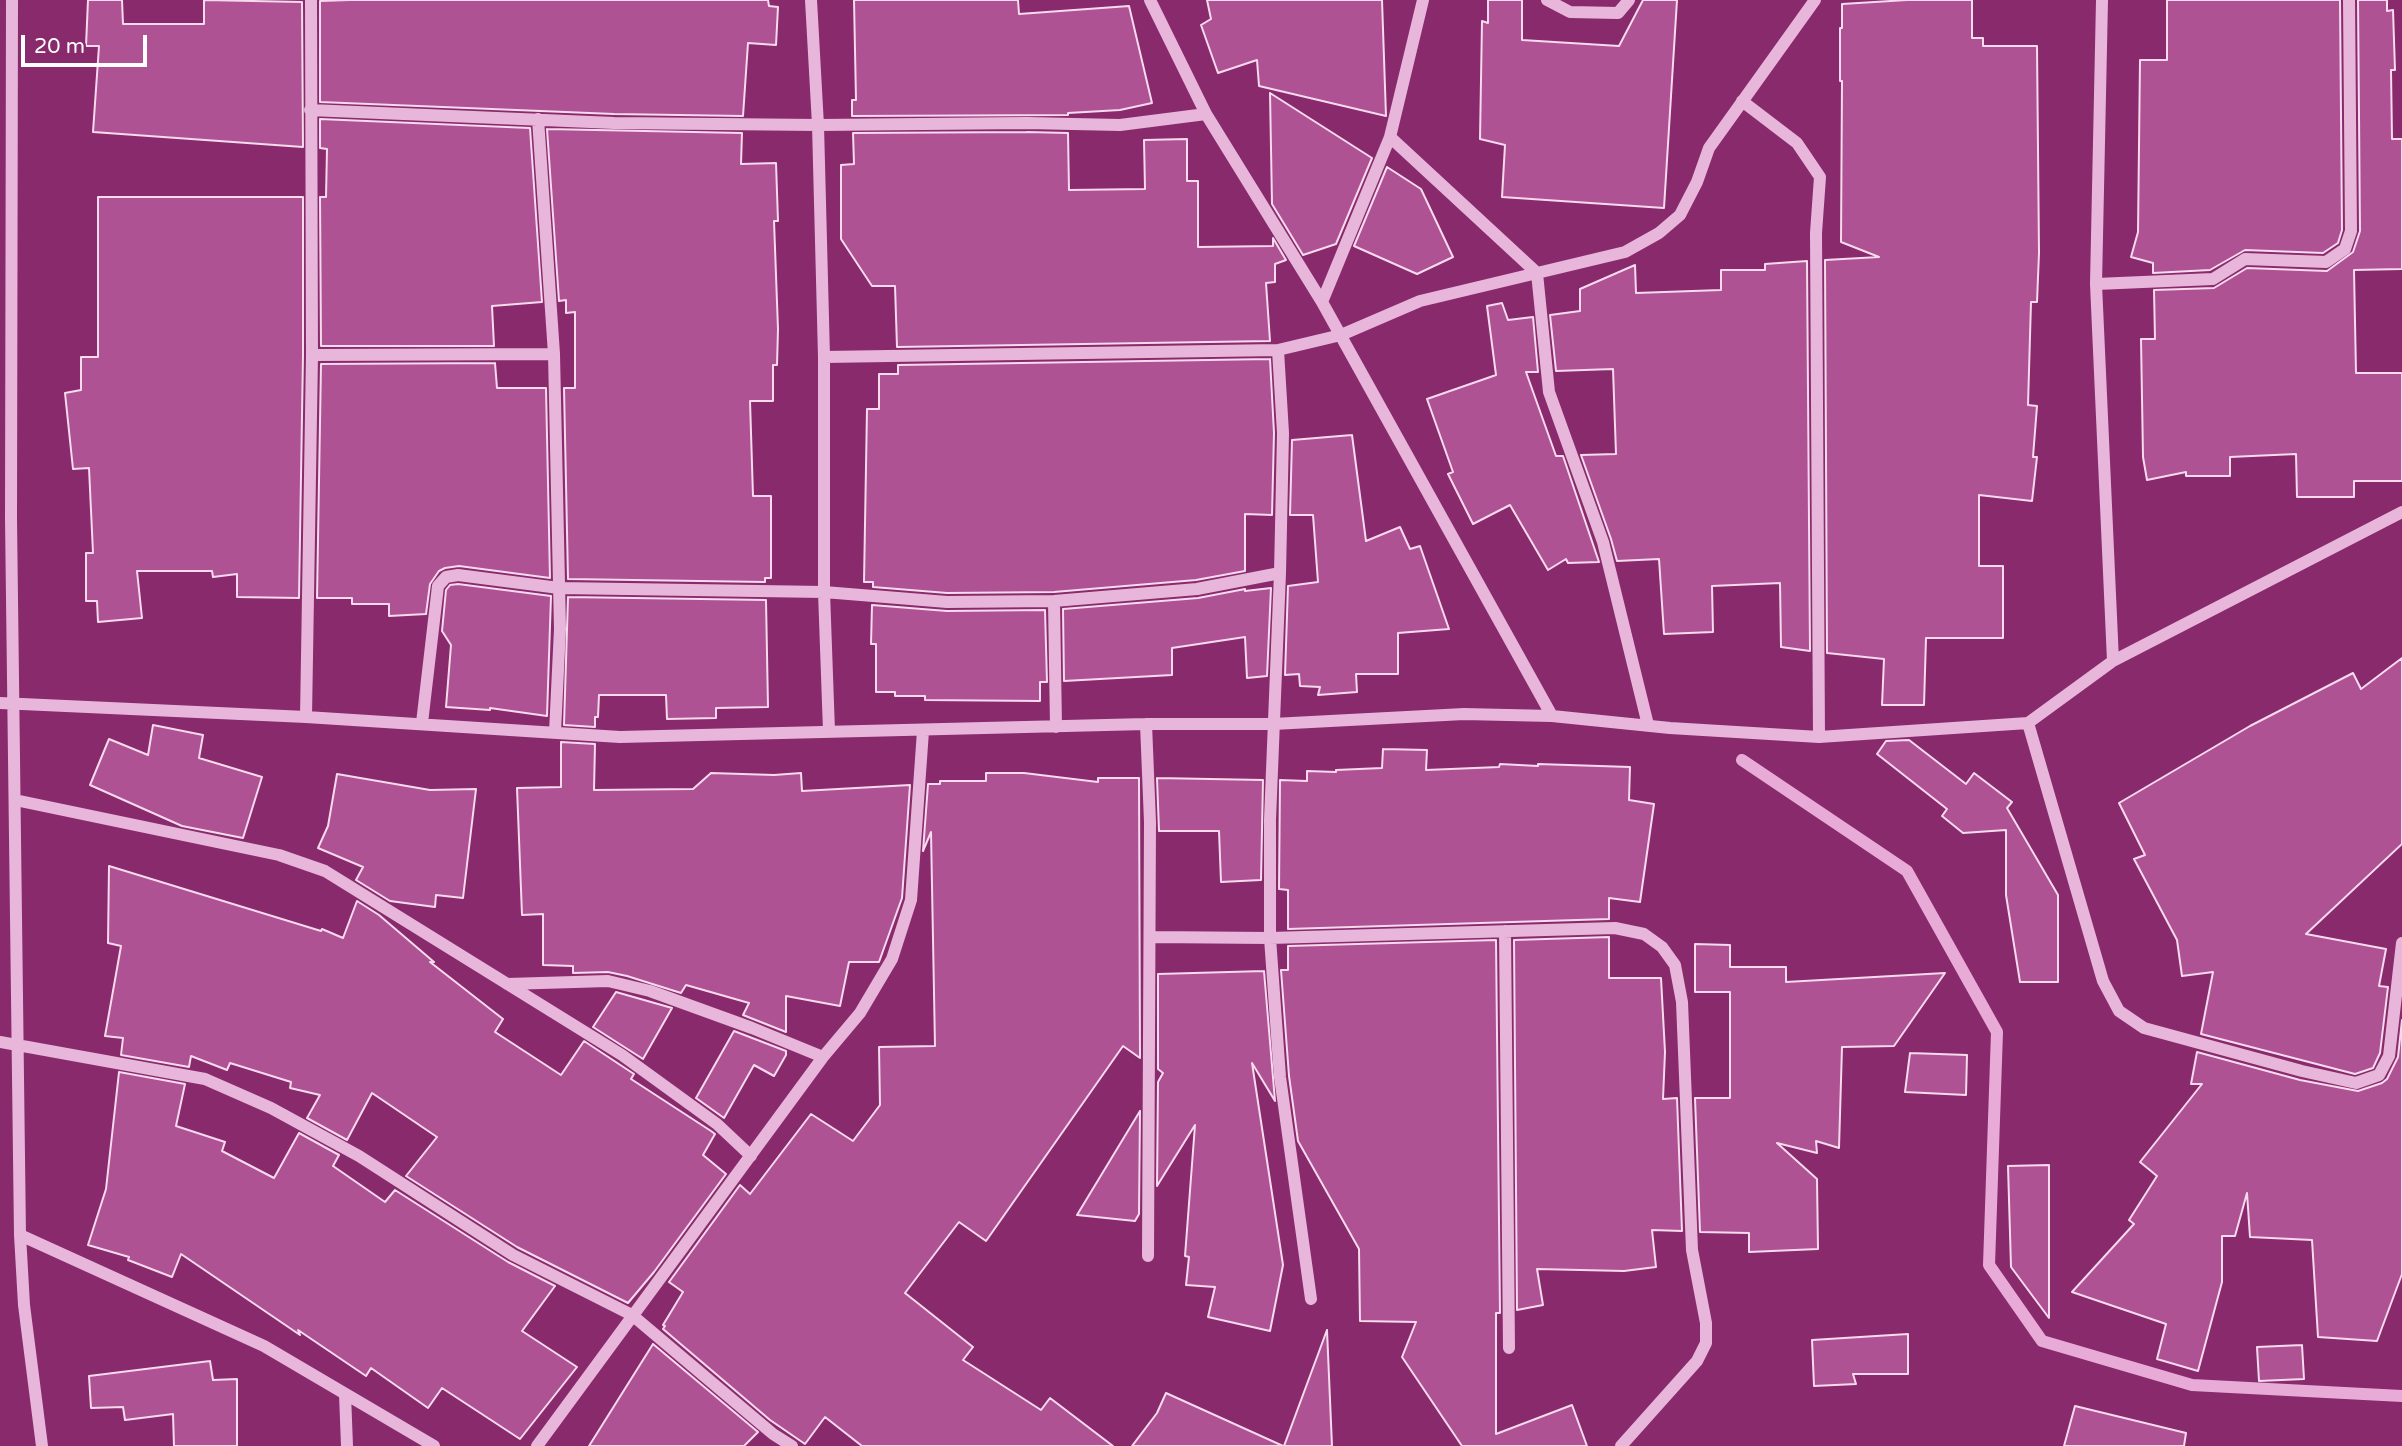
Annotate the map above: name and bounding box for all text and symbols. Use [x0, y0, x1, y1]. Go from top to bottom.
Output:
scale bar [24, 21, 150, 65]
text: 20 m [34, 34, 85, 59]

